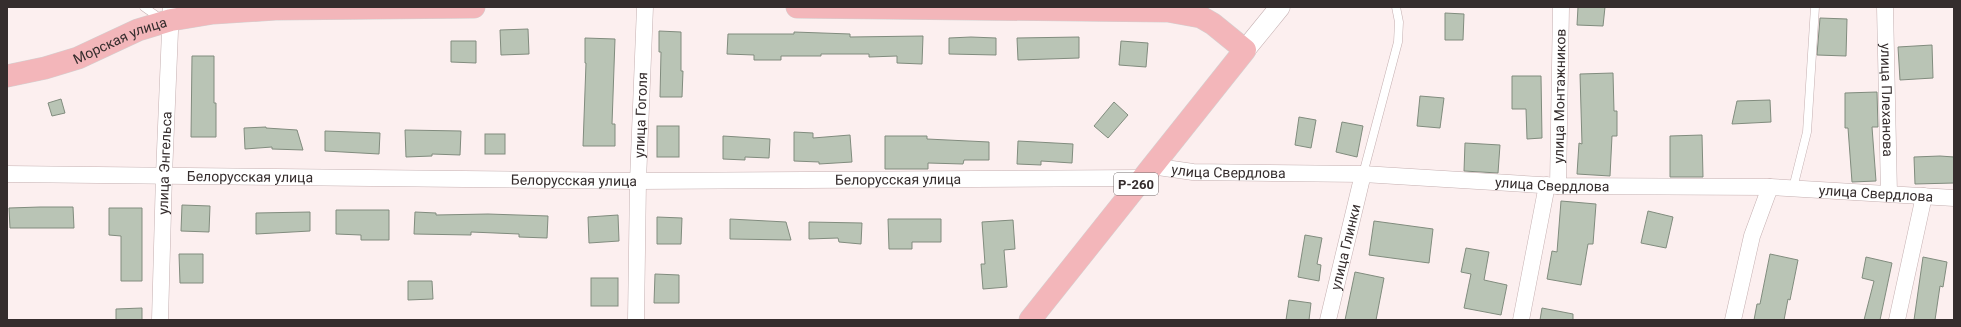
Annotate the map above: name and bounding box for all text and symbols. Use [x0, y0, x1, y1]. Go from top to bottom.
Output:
street label: Морская улица [71, 14, 169, 67]
street label: улица Монтажников [1550, 28, 1569, 164]
street label: улица Плеханова [1878, 43, 1896, 157]
street label: улица Гоголя [631, 72, 650, 158]
street label: улица Энгельса [155, 111, 175, 215]
street label: улица Свердлова [1170, 161, 1286, 181]
street label: Белорусская улица [187, 168, 313, 185]
street label: Белорусская улица [835, 171, 961, 188]
street label: Белорусская улица [511, 172, 637, 189]
road number: Р-260 [1114, 173, 1158, 195]
street label: улица Свердлова [1495, 174, 1609, 194]
street label: улица Свердлова [1818, 182, 1934, 205]
street label: улица Глинки [1327, 202, 1364, 292]

